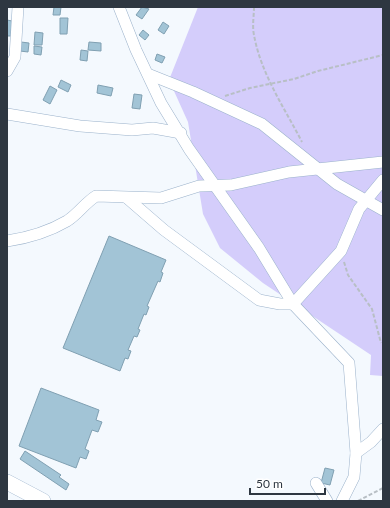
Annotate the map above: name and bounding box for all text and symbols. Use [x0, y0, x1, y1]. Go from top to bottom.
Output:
scale bar [250, 470, 325, 496]
text: 50 m [256, 476, 283, 491]

